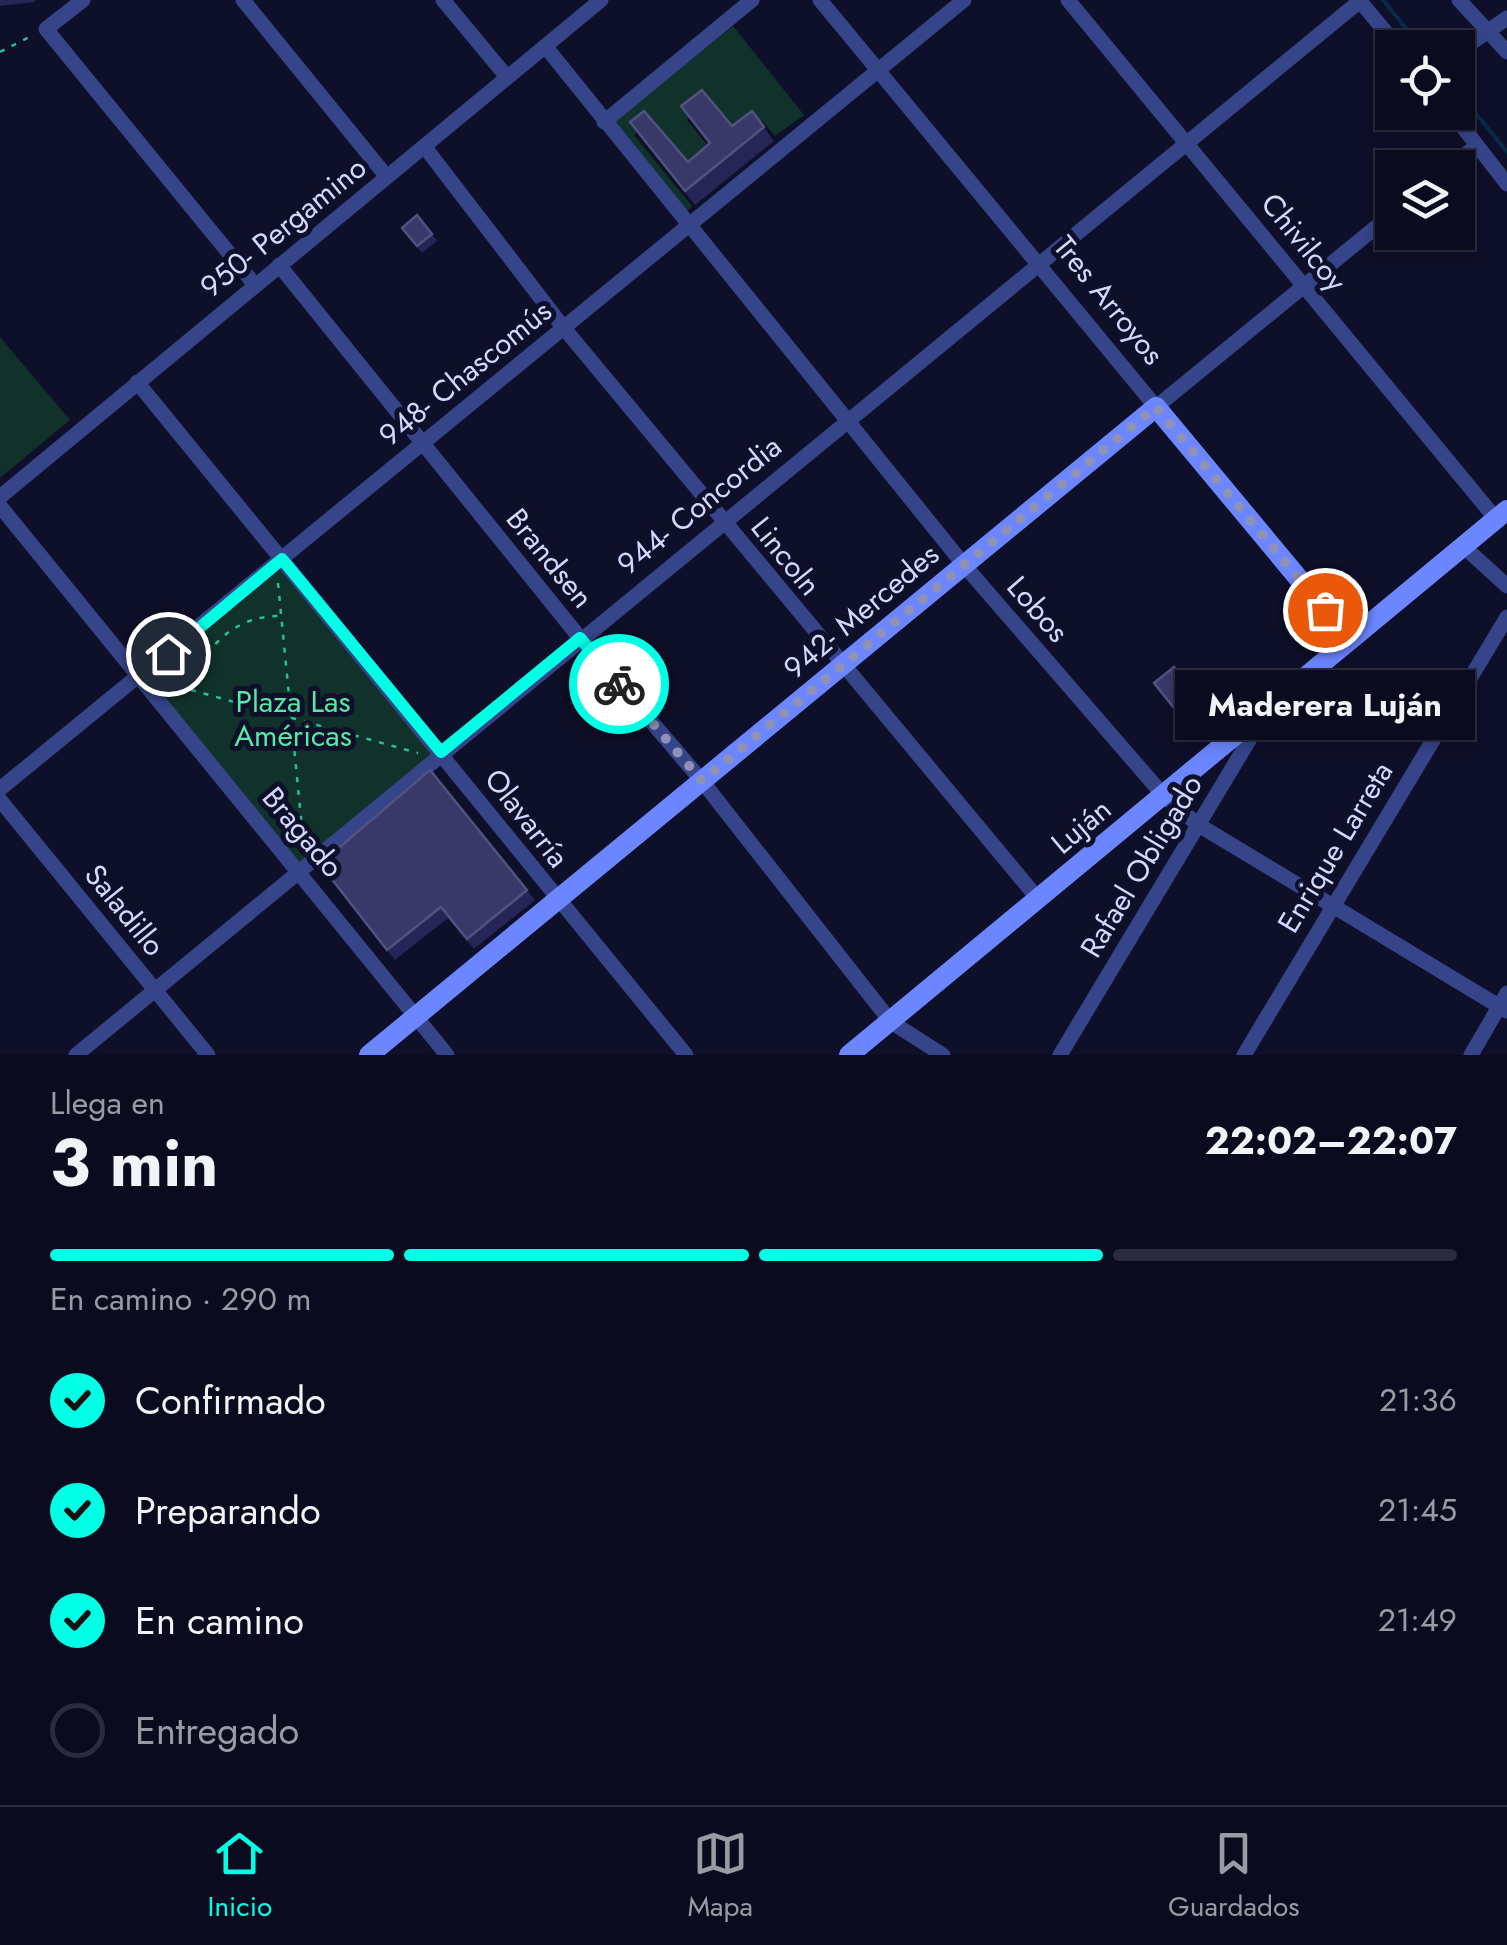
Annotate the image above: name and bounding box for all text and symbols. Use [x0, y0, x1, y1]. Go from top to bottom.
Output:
map controls [1375, 30, 1475, 250]
button: locate [1375, 30, 1475, 130]
street label: 950- Pergamino [191, 146, 375, 308]
button: layers [1375, 150, 1475, 250]
street label: Chivilcoy [1251, 184, 1358, 301]
street label: Tres Arroyos [1044, 226, 1174, 374]
street label: 948- Chascomús [369, 290, 561, 456]
street label: 944- Concordia [608, 425, 790, 585]
street label: Brandsen [496, 499, 604, 617]
street label: Lincoln [741, 507, 831, 605]
street label: 942- Mercedes [774, 533, 948, 689]
street label: Lobos [997, 566, 1079, 652]
pin [1283, 568, 1368, 653]
icon: bag [1298, 583, 1353, 638]
pin [126, 612, 211, 697]
icon: home [141, 627, 196, 682]
courier [569, 634, 669, 734]
icon: bike [592, 657, 647, 712]
callout: Maderera Luján [1175, 670, 1475, 740]
park label: Plaza Las Américas [234, 680, 352, 757]
text: Maderera Luján [1208, 682, 1442, 728]
street label: Enrique Larreta [1267, 753, 1403, 941]
street label: Olavarría [475, 759, 579, 877]
street label: Rafael Obligado [1069, 767, 1213, 965]
street label: Bragado [252, 777, 354, 887]
street label: Luján [1042, 788, 1120, 864]
street label: Saladillo [75, 855, 175, 965]
text: Llega en [50, 1080, 165, 1126]
text: 22:02–22:07 [1205, 1113, 1457, 1168]
text: 3 min [50, 1116, 218, 1210]
text: En camino · 290 m [50, 1276, 311, 1322]
icon: check [50, 1373, 105, 1428]
text: Confirmado [135, 1373, 326, 1428]
text: 21:36 [1379, 1377, 1457, 1423]
icon: check [50, 1483, 105, 1538]
text: Preparando [135, 1483, 321, 1538]
text: 21:45 [1378, 1487, 1457, 1533]
icon: check [50, 1593, 105, 1648]
text: En camino [135, 1593, 304, 1648]
text: 21:49 [1378, 1597, 1457, 1643]
text: Entregado [135, 1703, 299, 1758]
tab: Inicio [208, 1826, 272, 1927]
tab: Mapa [687, 1826, 753, 1927]
tab: Guardados [1168, 1826, 1299, 1927]

